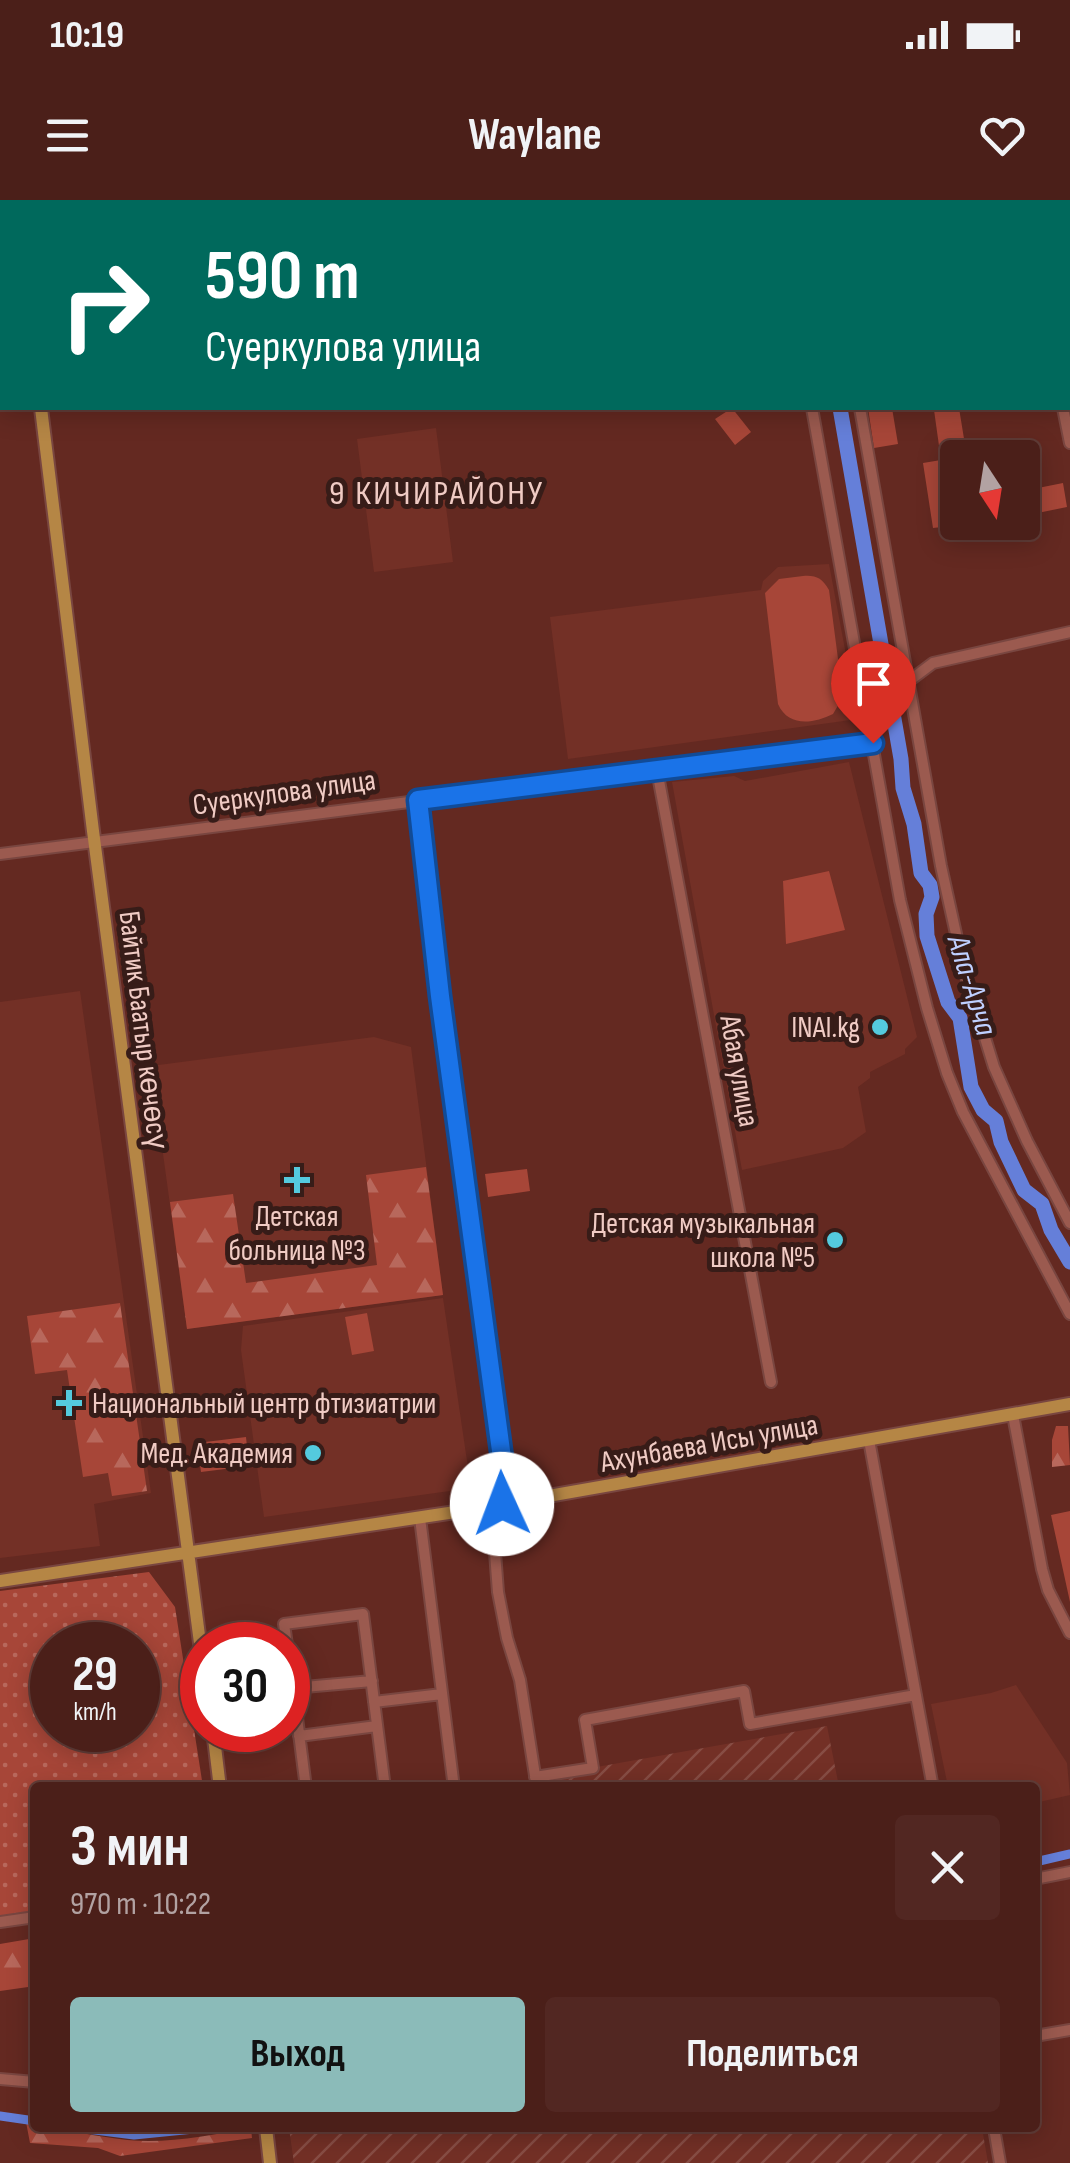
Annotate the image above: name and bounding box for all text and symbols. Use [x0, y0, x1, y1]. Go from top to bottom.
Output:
text: 10:19 [50, 13, 124, 58]
icon: menu [40, 108, 95, 163]
text: Waylane [468, 108, 602, 163]
icon: heart [975, 108, 1030, 163]
text: 590 m [205, 235, 360, 319]
icon: right [40, 240, 170, 370]
text: Суеркулова улица [205, 320, 481, 375]
north arrow [940, 440, 1040, 540]
map controls [940, 440, 1040, 540]
district label: 9 КИЧИРАЙОНУ [329, 472, 545, 515]
pin [831, 641, 916, 744]
icon: arrive [846, 656, 901, 711]
street label: Суеркулова улица [190, 762, 378, 824]
street label: Байтик Баатыр көчөсү [111, 909, 175, 1151]
water label: Ала-Арча [937, 929, 1005, 1040]
place label: INAI.kg [791, 1010, 860, 1046]
street label: Абая улица [711, 1012, 767, 1130]
marker: INAI.kg [869, 1016, 891, 1038]
marker: Детская больница №3 [284, 1167, 310, 1193]
place label: Детская больница №3 [228, 1199, 366, 1269]
place label: Детская музыкальная школа №5 [592, 1206, 815, 1276]
marker: Детская музыкальная школа №5 [824, 1229, 846, 1251]
place label: Национальный центр фтизиатрии [92, 1386, 436, 1422]
marker: Национальный центр фтизиатрии [56, 1390, 82, 1416]
street label: Ахунбаева Исы улица [597, 1407, 821, 1481]
place label: Мед. Академия [141, 1436, 293, 1472]
marker: Мед. Академия [302, 1442, 324, 1464]
position arrow [450, 1452, 554, 1556]
speed limit sign: 30 [180, 1622, 310, 1752]
text: 29 [72, 1645, 118, 1705]
text: km/h [73, 1697, 117, 1728]
text: 3 мин [70, 1811, 190, 1883]
button: close [895, 1815, 1000, 1920]
text: 970 m · 10:22 [70, 1885, 211, 1924]
button: Выход [70, 1997, 525, 2112]
button: Поделиться [545, 1997, 1000, 2112]

